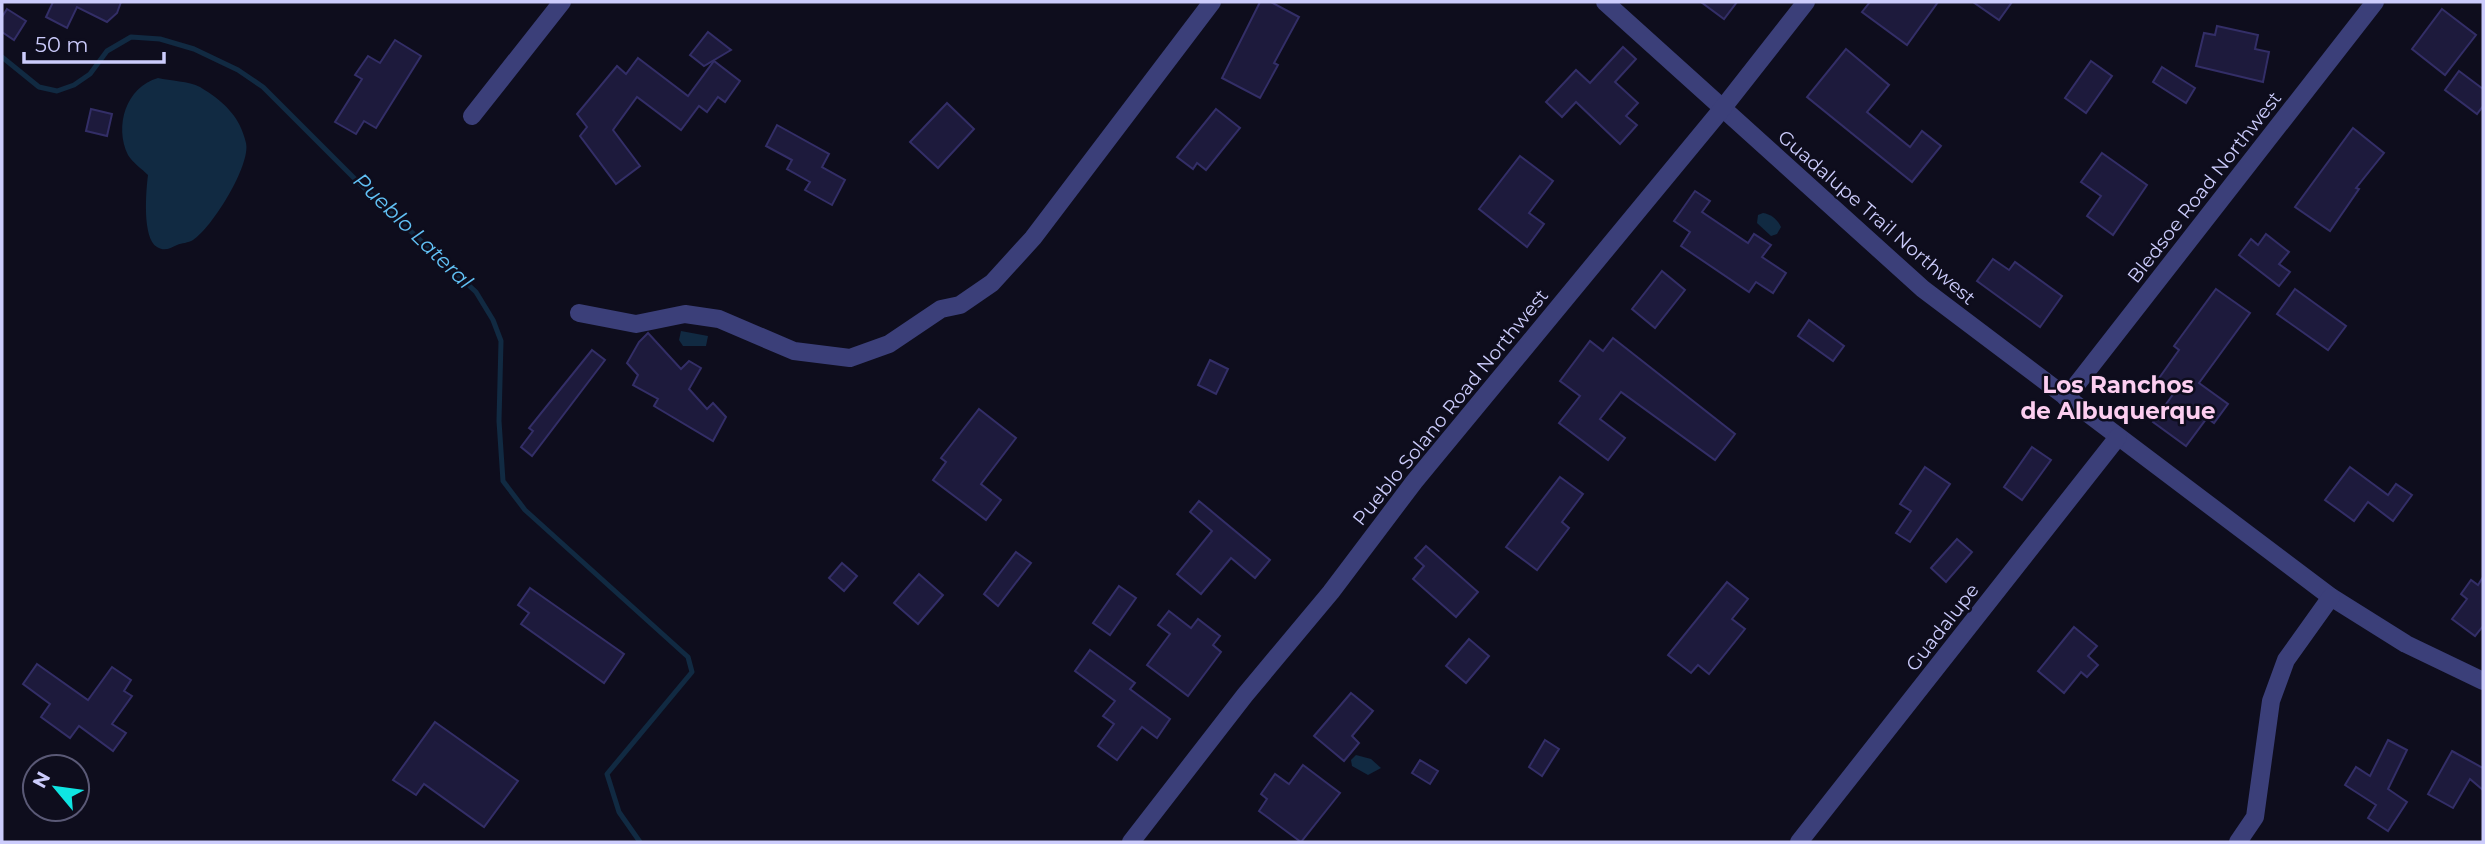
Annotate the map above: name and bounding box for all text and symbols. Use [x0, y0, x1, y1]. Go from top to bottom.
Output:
scale bar [24, 21, 164, 65]
text: 50 m [35, 32, 89, 57]
street label: Bledsoe Road Northwest [2122, 87, 2286, 288]
street label: Guadalupe Trail Northwest [1773, 125, 1980, 310]
water label: Pueblo Lateral [349, 168, 478, 294]
street label: Pueblo Solano Road Northwest [1348, 284, 1553, 530]
district label: Los Ranchos de Albuquerque [2020, 371, 2216, 425]
street label: Guadalupe [1901, 579, 1984, 676]
north arrow [21, 753, 91, 823]
text: N [28, 768, 55, 792]

